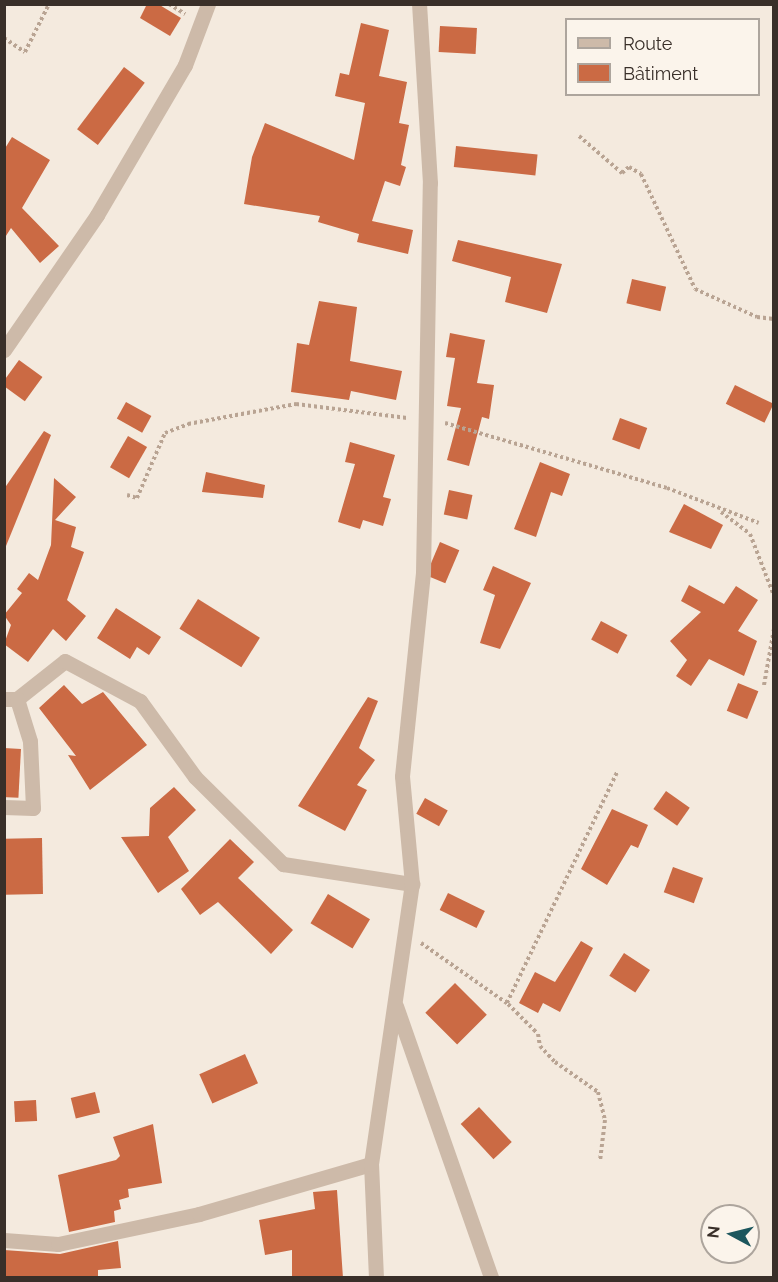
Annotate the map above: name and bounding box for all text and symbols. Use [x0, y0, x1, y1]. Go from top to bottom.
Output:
legend [565, 18, 760, 96]
text: Route [623, 33, 672, 54]
text: Bâtiment [623, 63, 698, 84]
north arrow [700, 1204, 760, 1264]
text: N [703, 1225, 724, 1239]

